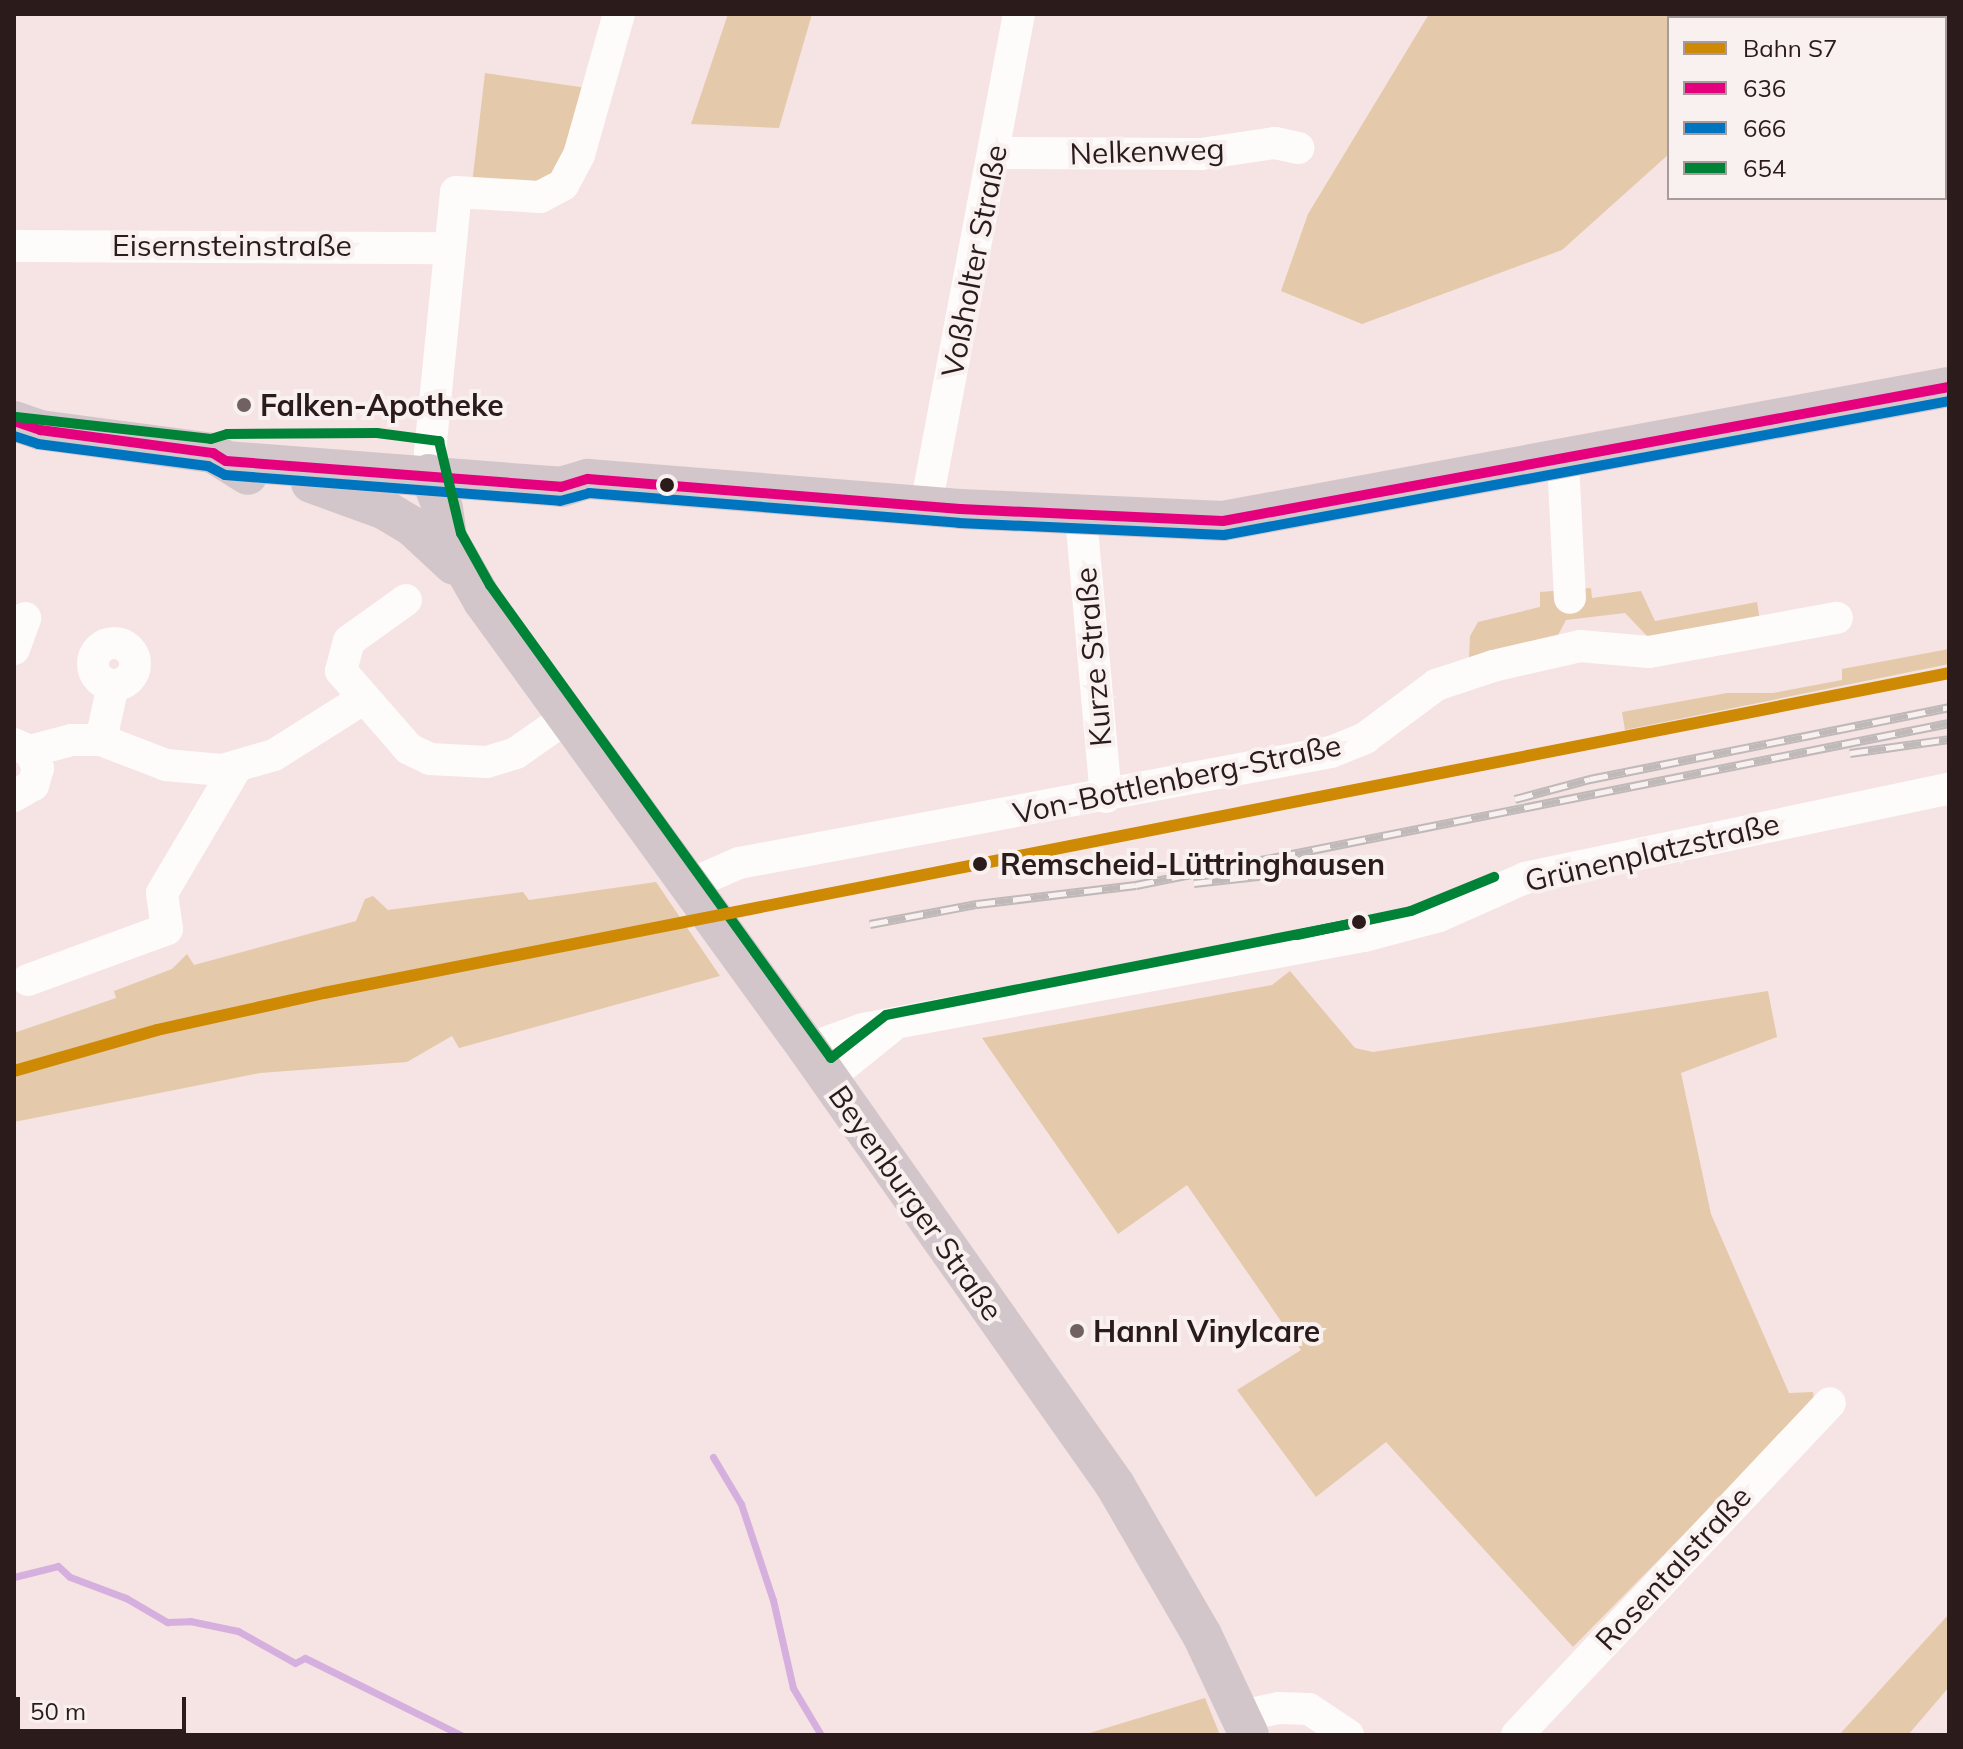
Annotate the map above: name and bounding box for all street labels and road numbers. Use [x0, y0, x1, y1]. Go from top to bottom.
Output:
street label: Nelkenweg [1069, 130, 1225, 172]
street label: Voßholter Straße [934, 142, 1014, 380]
street label: Eisernsteinstraße [112, 227, 352, 263]
street label: Kurze Straße [1067, 566, 1119, 748]
street label: Von-Bottlenberg-Straße [1010, 727, 1344, 831]
street label: Grünenplatzstraße [1521, 805, 1783, 899]
street label: Beyenburger Straße [821, 1079, 1011, 1327]
street label: Rosentalstraße [1588, 1478, 1758, 1658]

